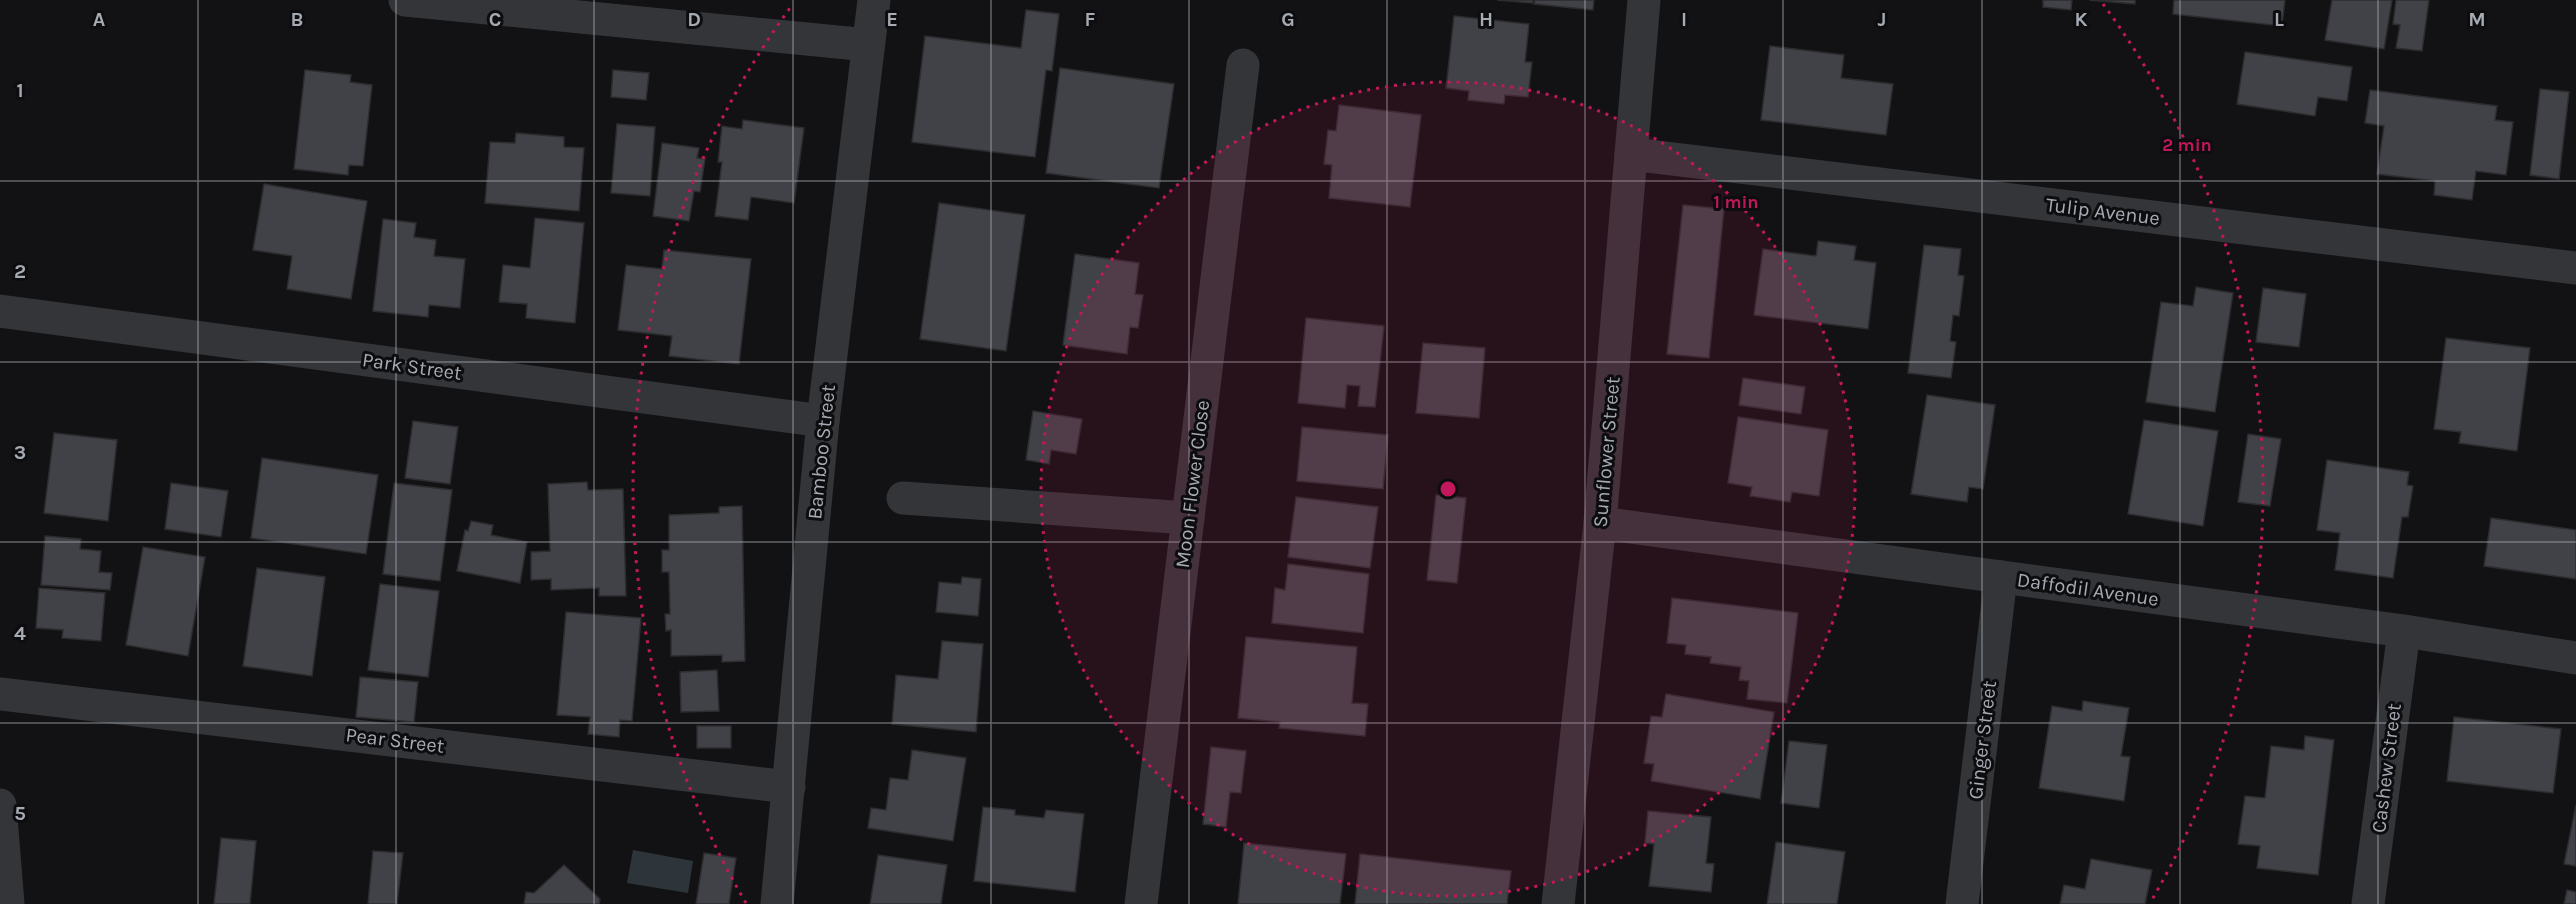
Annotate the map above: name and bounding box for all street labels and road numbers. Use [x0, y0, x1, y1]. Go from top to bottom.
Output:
street label: Tulip Avenue [2045, 193, 2161, 230]
street label: Park Street [361, 348, 464, 385]
street label: Sunflower Street [1588, 375, 1625, 528]
street label: Bamboo Street [803, 383, 840, 521]
street label: Moon Flower Close [1171, 399, 1214, 569]
street label: Daffodil Avenue [2016, 568, 2160, 611]
street label: Ginger Street [1964, 679, 2001, 801]
street label: Cashew Street [2367, 702, 2406, 834]
street label: Pear Street [344, 723, 446, 758]

